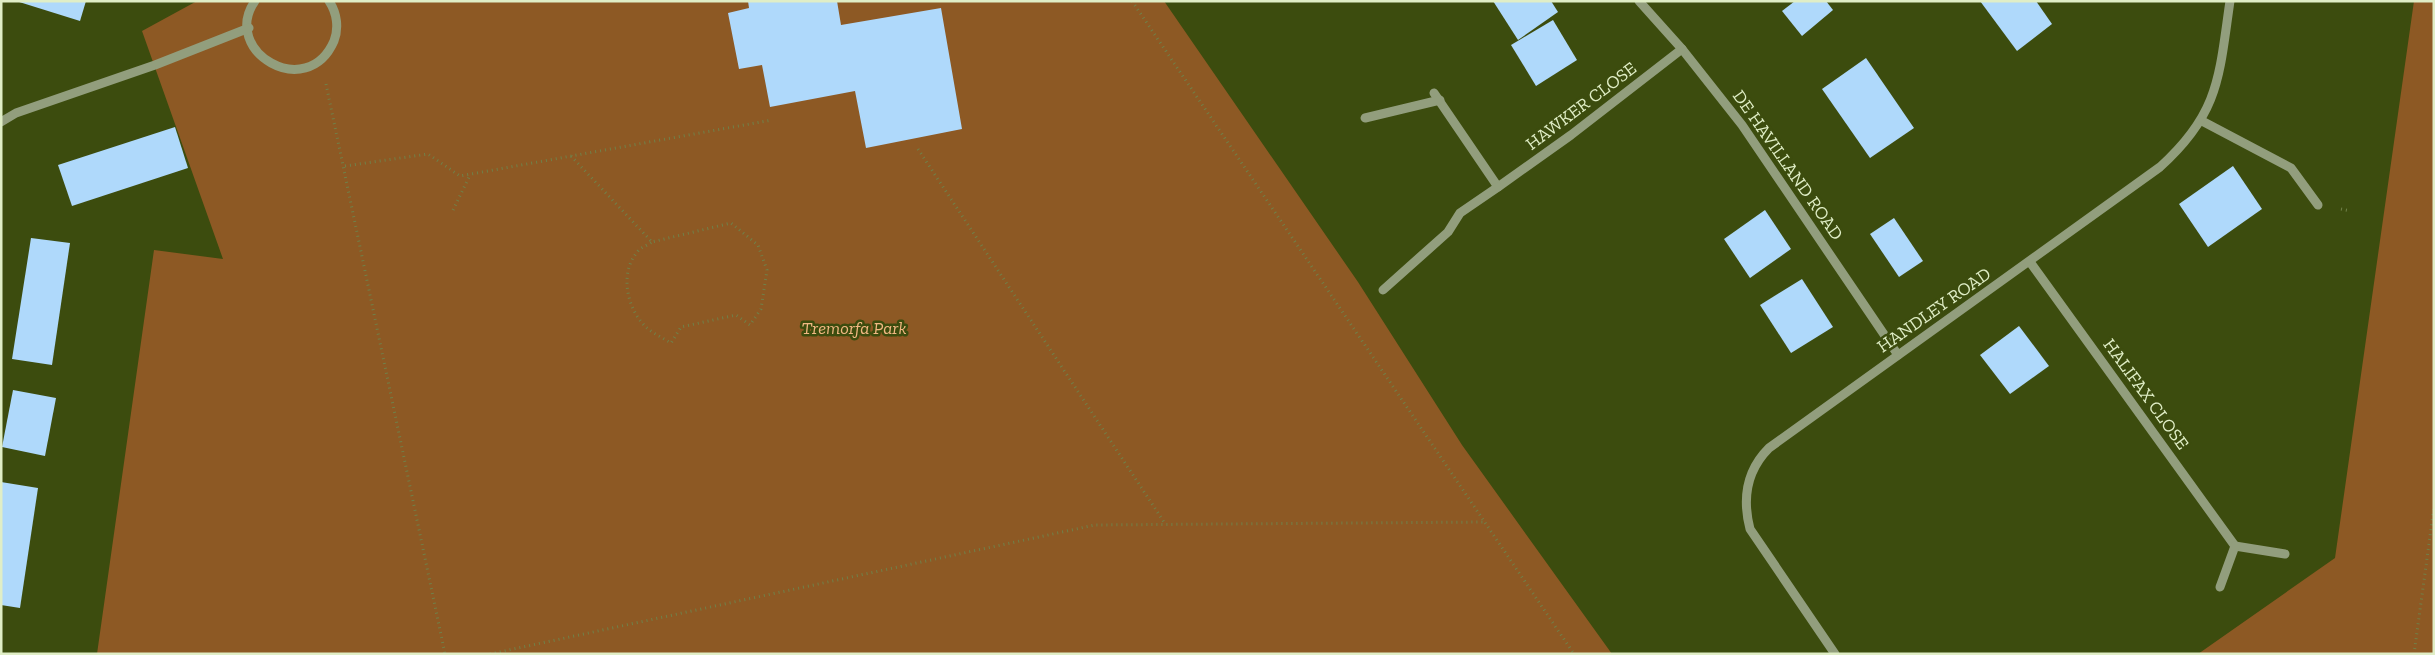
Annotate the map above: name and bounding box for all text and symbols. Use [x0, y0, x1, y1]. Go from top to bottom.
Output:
street label: HAWKER CLOSE [1521, 57, 1641, 155]
street label: DE HAVILLAND ROAD [1728, 86, 1848, 244]
street label: HANDLEY ROAD [1873, 263, 1995, 357]
park label: Tremorfa Park [802, 317, 907, 339]
street label: HALIFAX CLOSE [2098, 334, 2194, 454]

